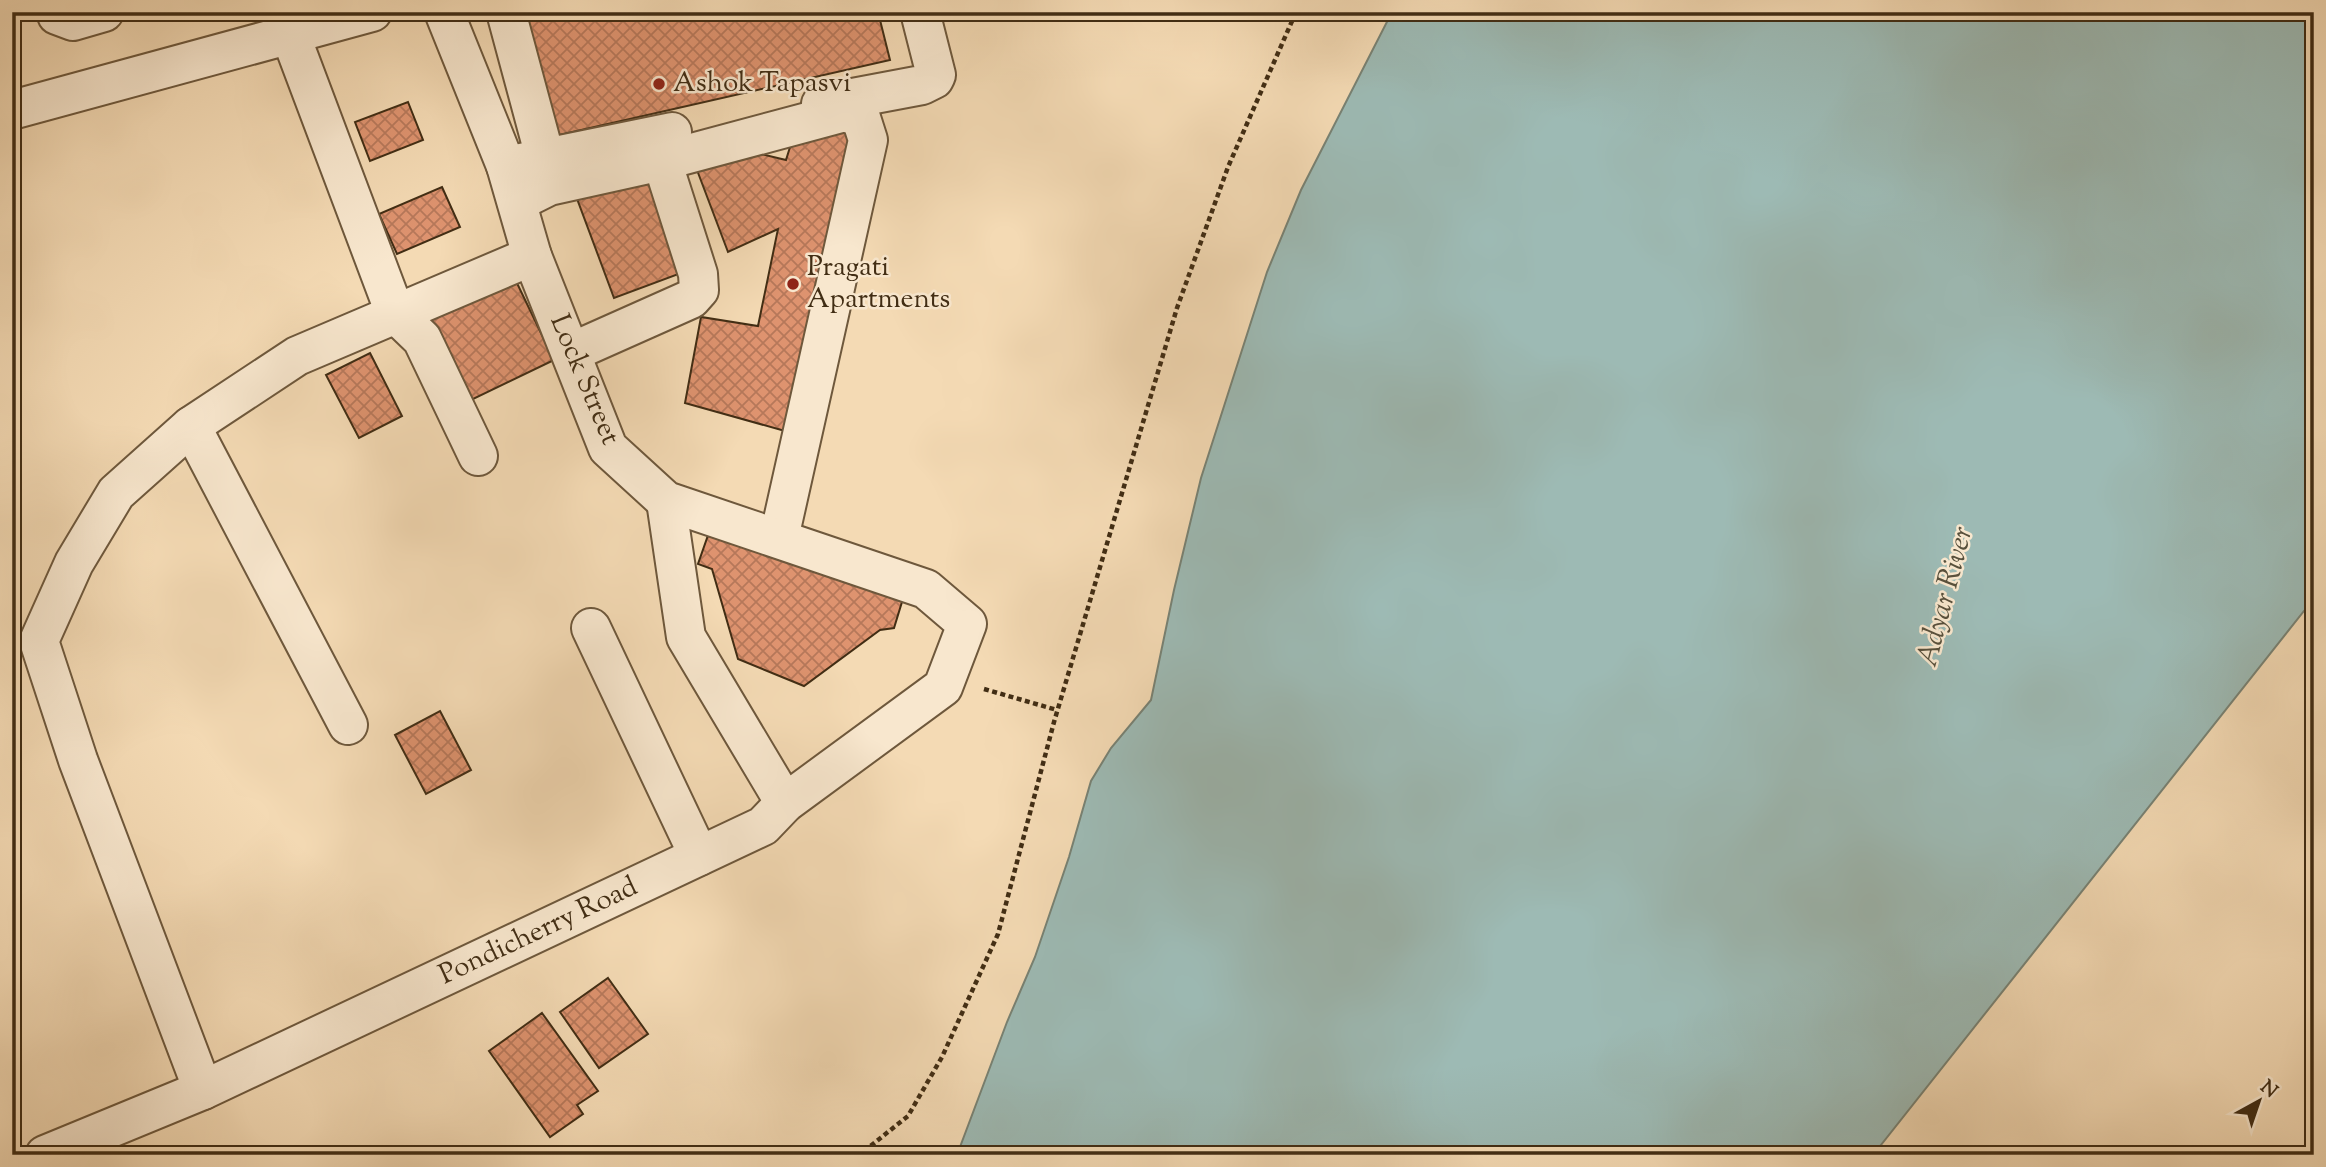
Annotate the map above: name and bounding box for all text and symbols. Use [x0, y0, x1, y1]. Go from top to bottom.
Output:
place label: Ashok Tapasvi [673, 64, 851, 104]
marker: Ashok Tapasvi [651, 76, 667, 92]
place label: Pragati Apartments [807, 248, 950, 320]
marker: Pragati Apartments [785, 276, 801, 292]
street label: Lock Street [539, 309, 630, 452]
water label: Adyar River [1907, 522, 1985, 672]
street label: Pondicherry Road [433, 868, 645, 996]
north arrow [2224, 1066, 2294, 1136]
text: N [2254, 1075, 2283, 1105]

